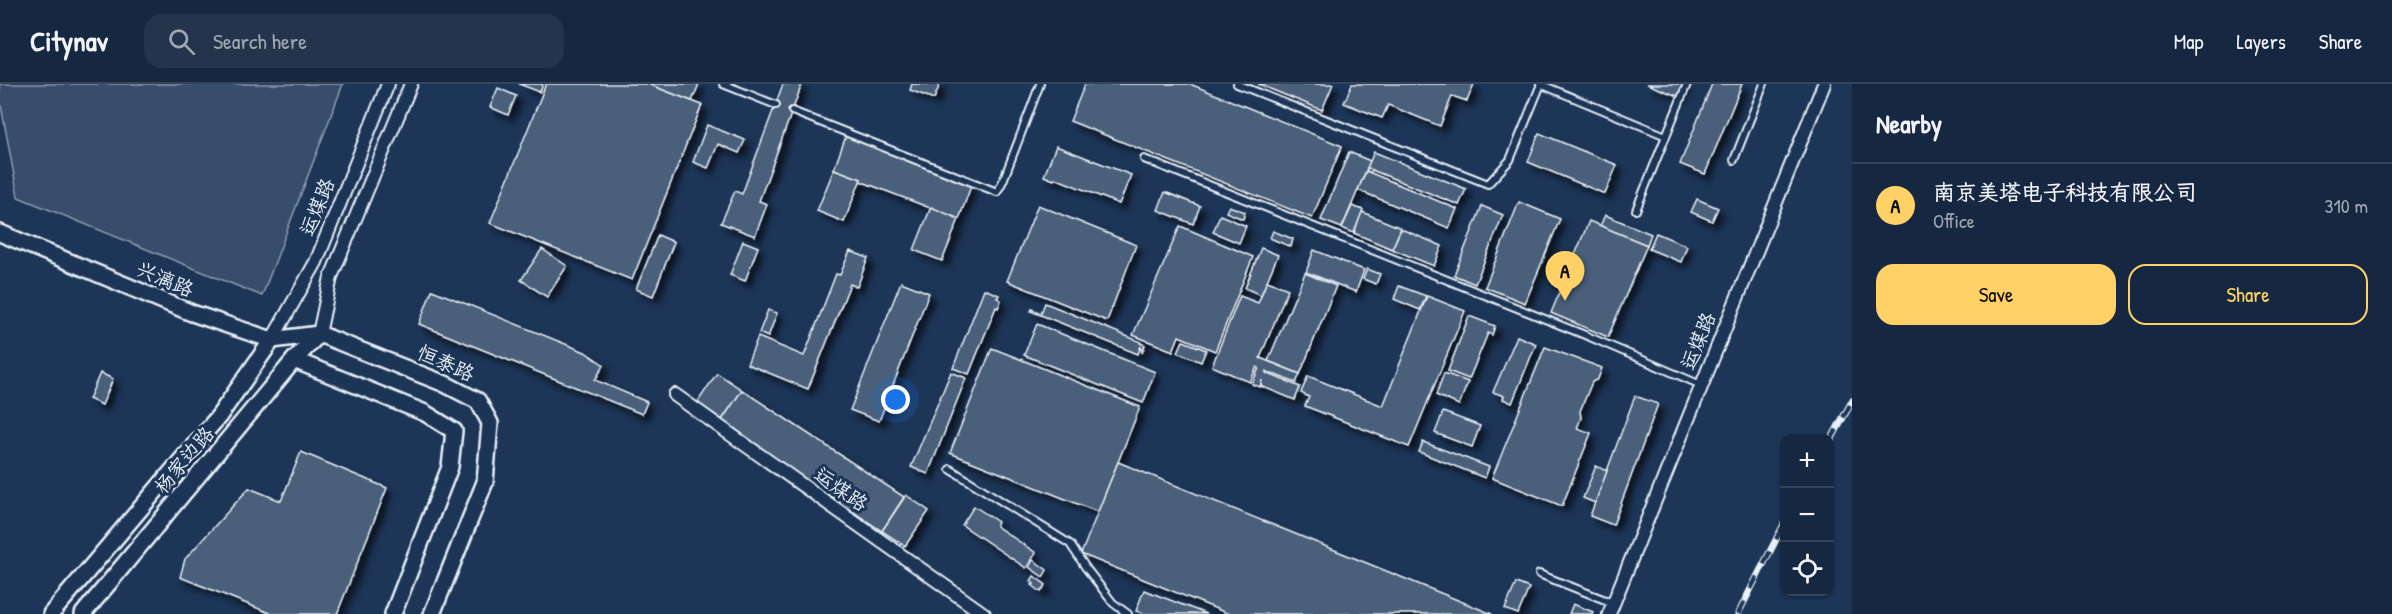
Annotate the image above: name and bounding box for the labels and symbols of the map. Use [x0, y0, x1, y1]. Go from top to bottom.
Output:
street label: 运煤路 [293, 173, 341, 240]
pin: A [1546, 252, 1584, 301]
street label: 兴漓路 [132, 254, 199, 303]
street label: 运煤路 [1674, 307, 1722, 374]
street label: 恒泰路 [413, 338, 480, 387]
your location [881, 385, 910, 414]
street label: 杨家边路 [148, 420, 220, 499]
street label: 运煤路 [809, 460, 874, 517]

